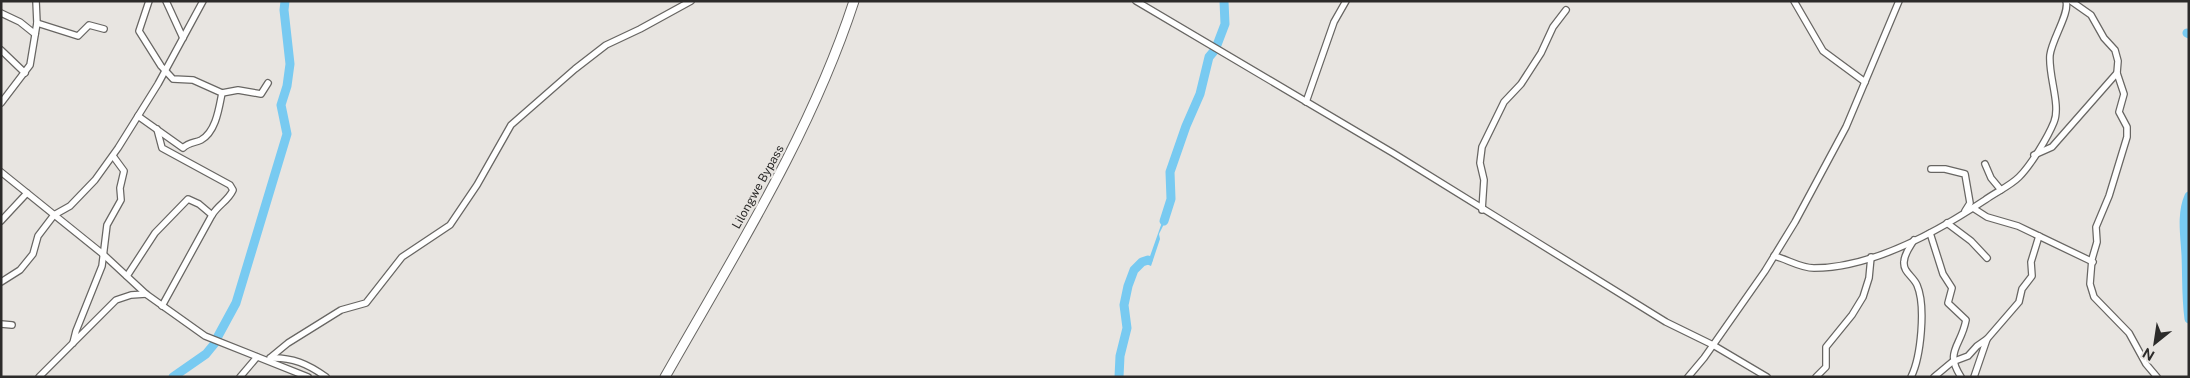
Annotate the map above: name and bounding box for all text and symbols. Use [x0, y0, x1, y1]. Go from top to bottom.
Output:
street label: Lilongwe Bypass [729, 143, 787, 231]
north arrow [2130, 318, 2180, 368]
text: N [2140, 345, 2157, 364]

